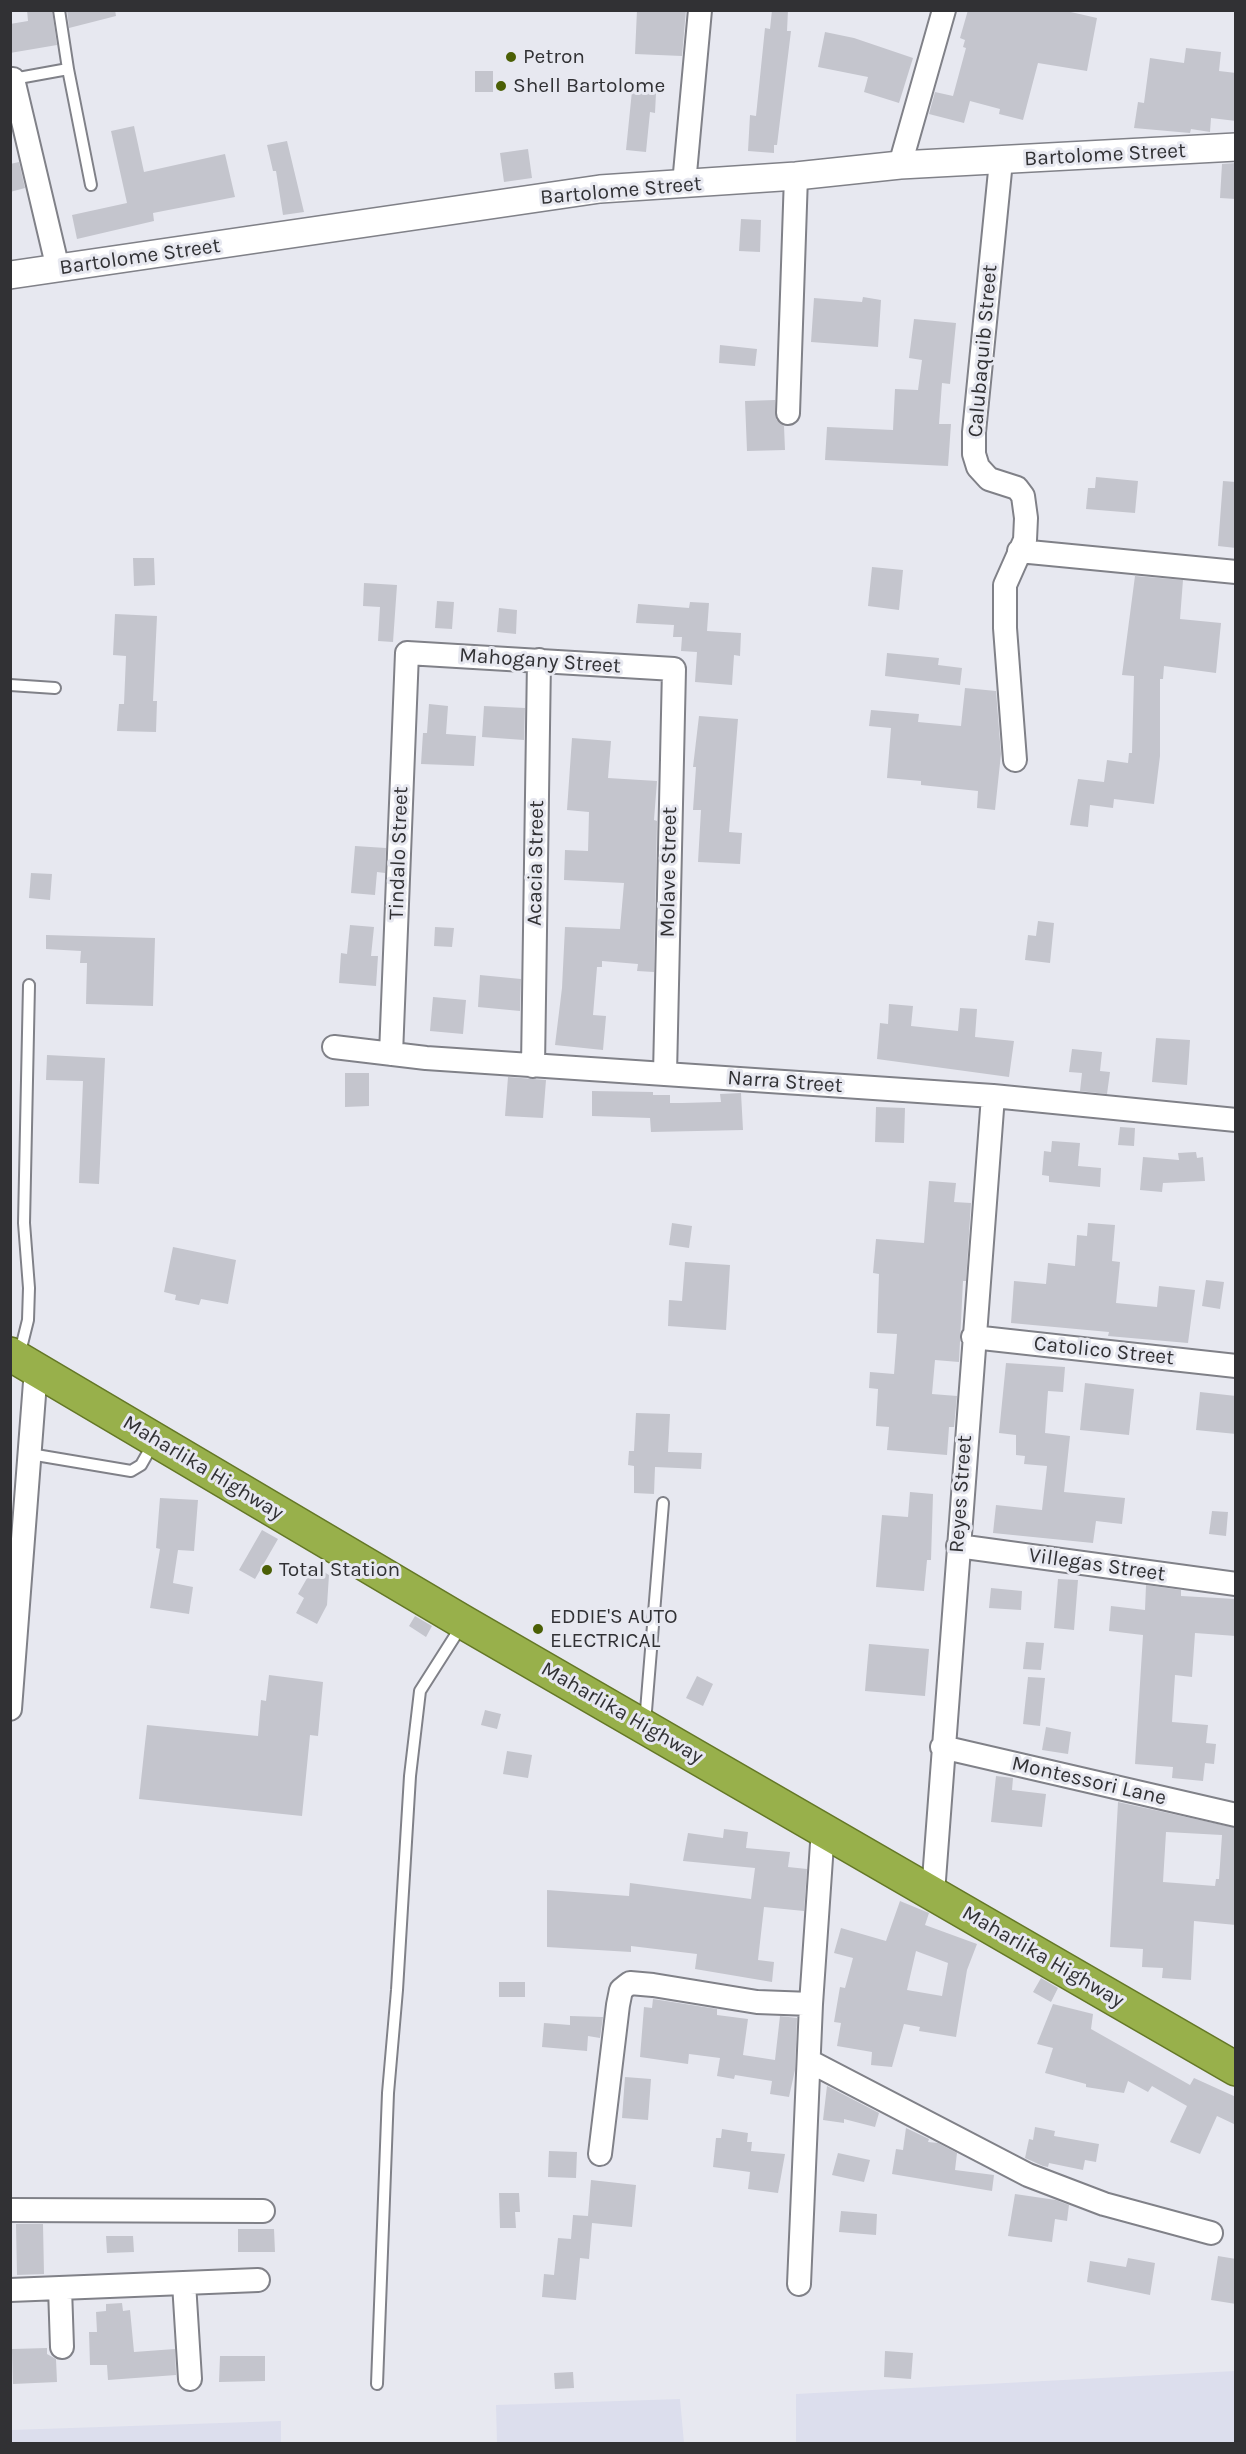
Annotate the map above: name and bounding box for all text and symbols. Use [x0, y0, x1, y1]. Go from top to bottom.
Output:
place label: Petron [523, 44, 585, 70]
marker: Petron [504, 50, 518, 64]
place label: Shell Bartolome [513, 73, 665, 99]
marker: Shell Bartolome [494, 79, 508, 93]
street label: Bartolome Street [1023, 138, 1187, 172]
street label: Bartolome Street [539, 171, 703, 211]
street label: Bartolome Street [58, 233, 222, 281]
street label: Calubaquib Street [963, 264, 1003, 438]
street label: Mahogany Street [458, 643, 622, 679]
street label: Tindalo Street [384, 786, 414, 920]
street label: Acacia Street [522, 800, 550, 926]
street label: Molave Street [655, 806, 683, 938]
street label: Narra Street [727, 1065, 843, 1099]
street label: Catolico Street [1033, 1331, 1175, 1371]
street label: Maharlika Highway [118, 1410, 288, 1526]
street label: Reyes Street [944, 1434, 978, 1554]
street label: Villegas Street [1027, 1543, 1167, 1587]
place label: Total Station [279, 1557, 400, 1583]
marker: Total Station [260, 1563, 274, 1577]
place label: EDDIE'S AUTO ELECTRICAL [550, 1604, 678, 1654]
marker: EDDIE'S AUTO ELECTRICAL [531, 1622, 545, 1636]
street label: Maharlika Highway [536, 1656, 708, 1770]
street label: Montessori Lane [1009, 1751, 1169, 1811]
street label: Maharlika Highway [957, 1900, 1129, 2014]

